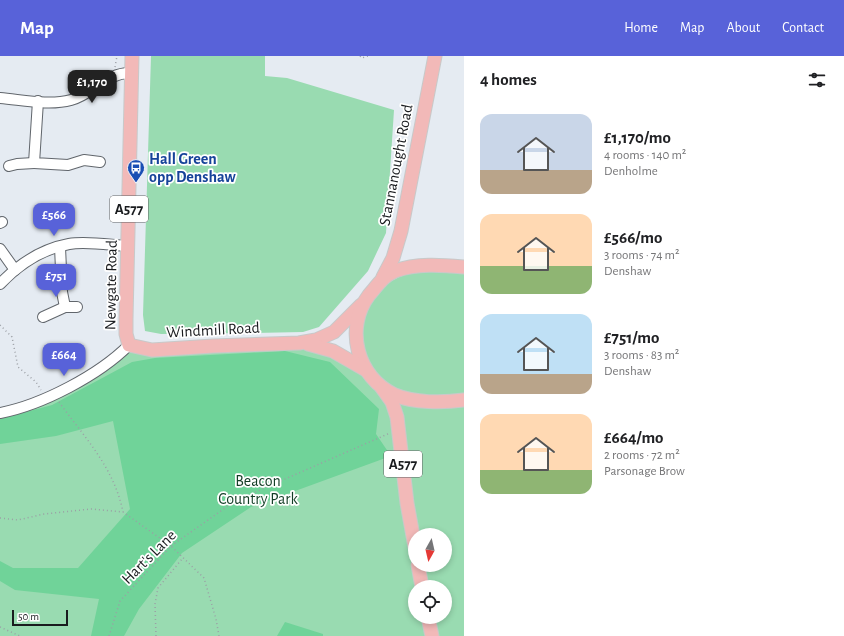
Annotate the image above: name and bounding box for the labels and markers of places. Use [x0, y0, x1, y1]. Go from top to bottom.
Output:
pin: £1,170 [59, 70, 125, 104]
place label: Hall Green opp Denshaw [149, 151, 237, 185]
bus stop icon: Hall Green opp Denshaw [126, 158, 146, 183]
pin: £566 [30, 203, 78, 237]
pin: £751 [32, 264, 80, 298]
pin: £664 [40, 343, 88, 377]

